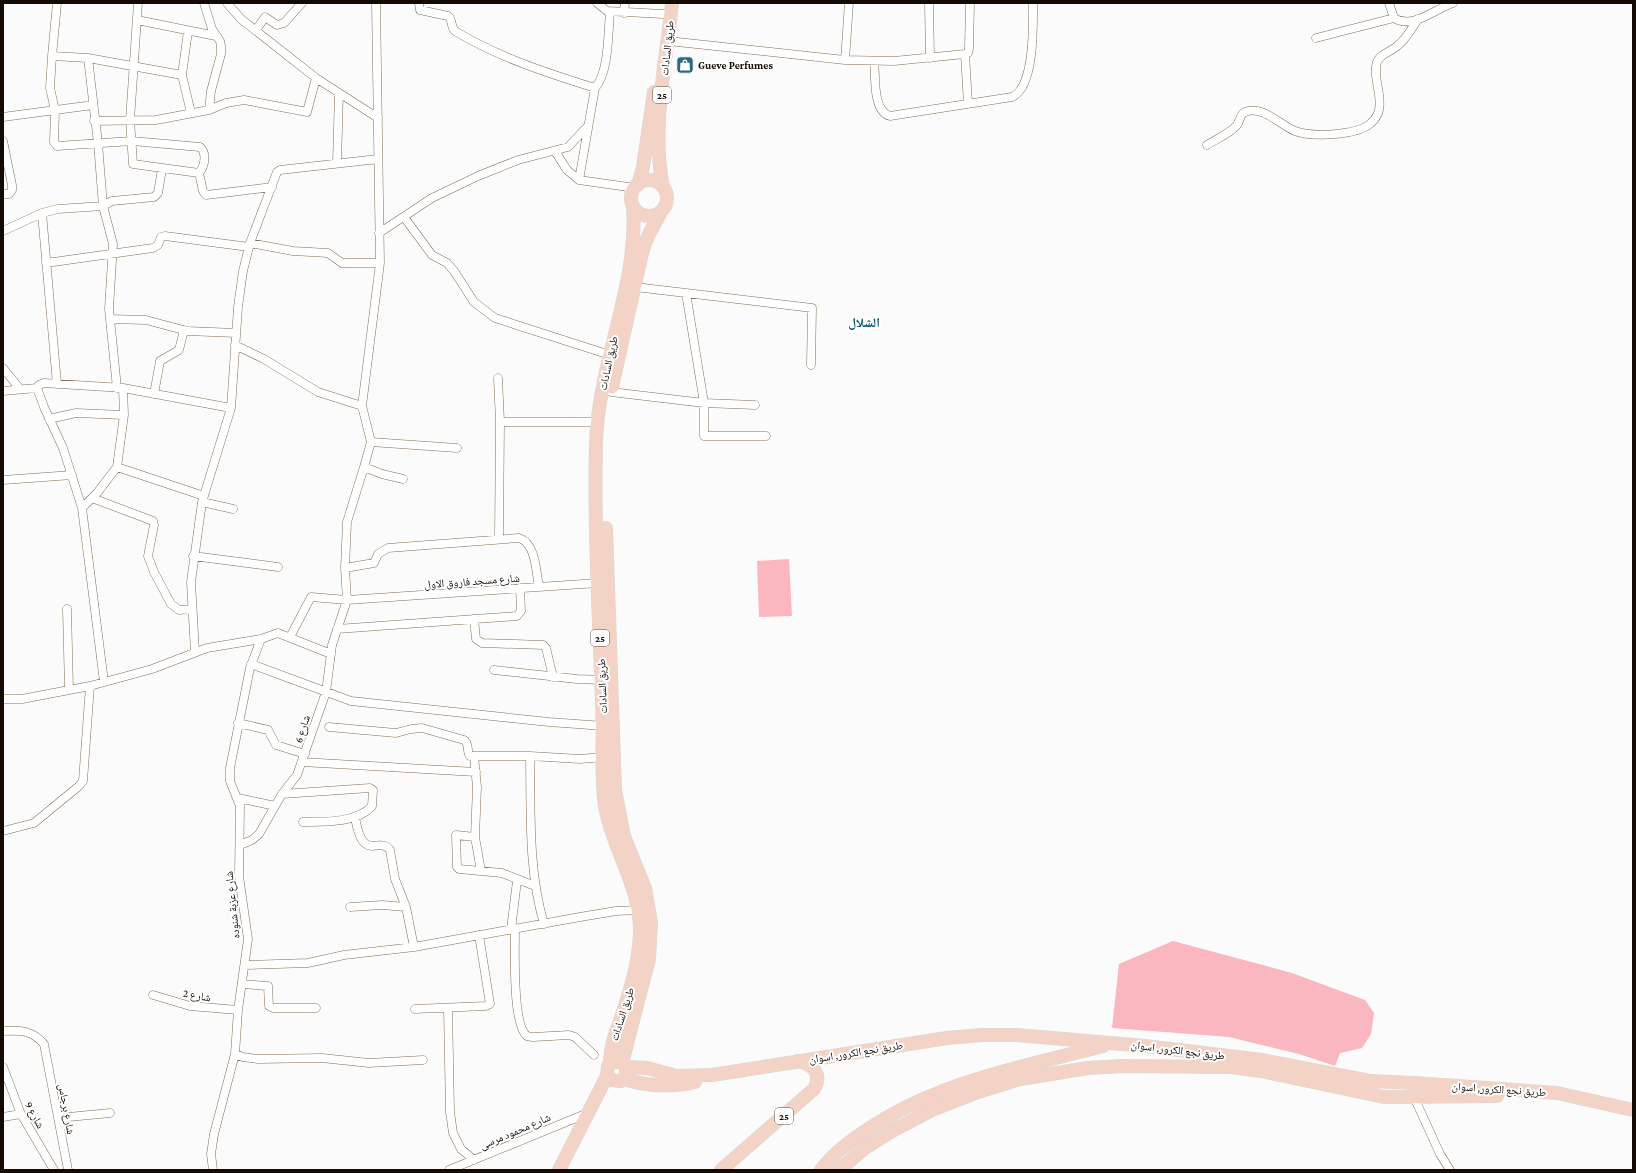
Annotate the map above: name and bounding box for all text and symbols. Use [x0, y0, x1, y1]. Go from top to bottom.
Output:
street label: طريق السادات [658, 20, 677, 76]
shop icon: Gueve Perfumes [675, 55, 695, 75]
place label: Gueve Perfumes [698, 59, 773, 71]
road number: 25 [653, 87, 671, 103]
district label: الشلال [848, 315, 880, 330]
street label: طريق السادات [596, 335, 621, 391]
street label: شارع مسجد فاروق الاول [424, 572, 520, 591]
road number: 25 [591, 630, 609, 646]
street label: طريق السادات [595, 658, 610, 714]
street label: شارع 6 [292, 714, 313, 745]
street label: شارع عزبة شنوده [222, 871, 242, 939]
street label: طريق السادات [608, 986, 637, 1042]
street label: شارع 2 [182, 987, 212, 1004]
street label: طريق نجع الكرور, اسوان [1130, 1038, 1226, 1063]
street label: طريق نجع الكرور, اسوان [808, 1039, 904, 1066]
street label: طريق نجع الكرور, اسوان [1451, 1080, 1547, 1099]
street label: شارع برجاس [56, 1083, 77, 1136]
street label: شارع 9 [22, 1100, 47, 1131]
road number: 25 [775, 1108, 793, 1124]
street label: شارع محمود مرسى [478, 1111, 553, 1152]

